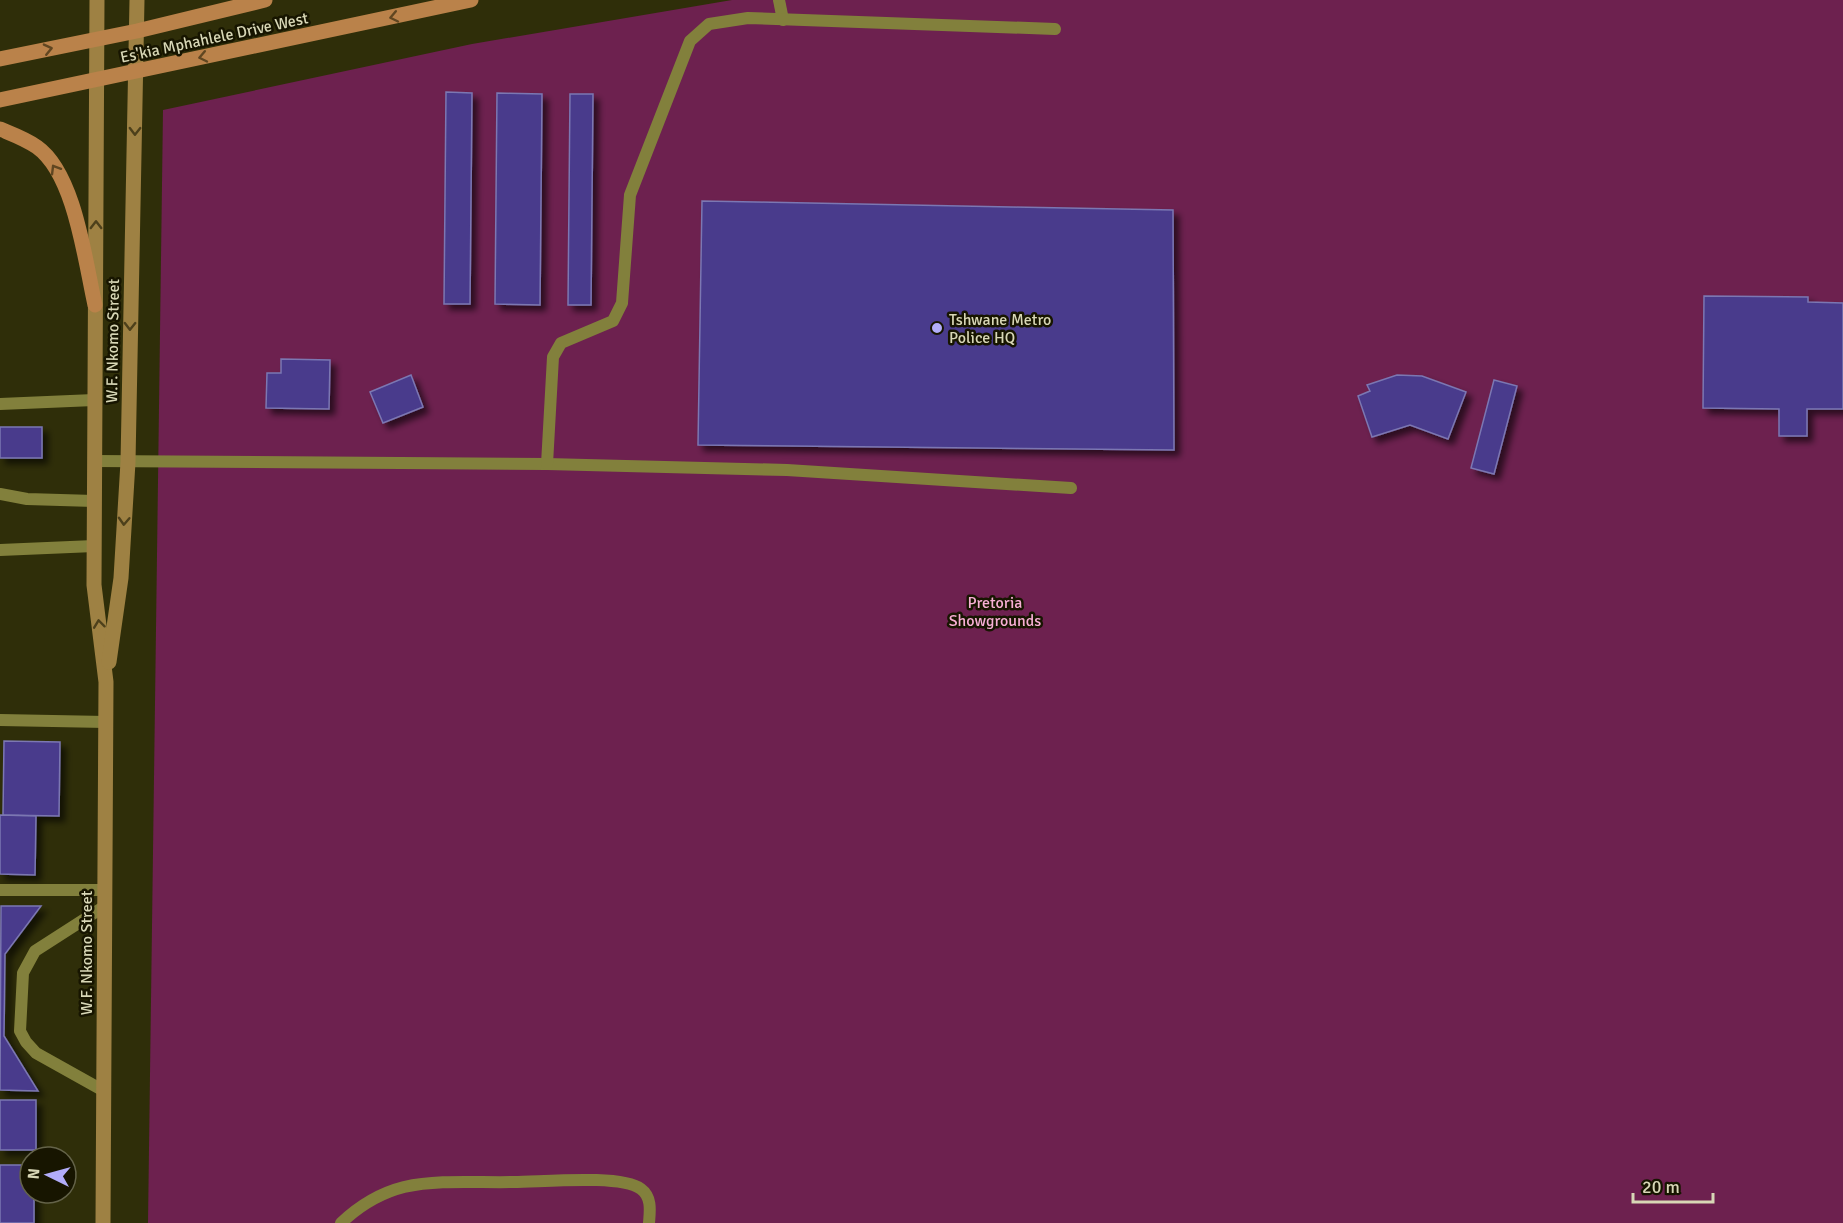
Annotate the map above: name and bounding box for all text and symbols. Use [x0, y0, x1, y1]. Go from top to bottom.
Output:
street label: Es'kia Mphahlele Drive West [118, 8, 310, 68]
one-way arrow [389, 9, 399, 22]
one-way arrow [43, 43, 53, 56]
one-way arrow [198, 50, 208, 63]
one-way arrow [128, 127, 141, 136]
one-way arrow [51, 165, 63, 175]
one-way arrow [90, 221, 102, 230]
street label: W.F. Nkomo Street [102, 278, 124, 403]
place label: Tshwane Metro Police HQ [949, 310, 1051, 348]
marker: Tshwane Metro Police HQ [930, 321, 944, 335]
one-way arrow [124, 322, 137, 331]
one-way arrow [118, 517, 131, 526]
park label: Pretoria Showgrounds [949, 593, 1041, 631]
one-way arrow [93, 620, 106, 629]
street label: W.F. Nkomo Street [77, 890, 97, 1015]
north arrow [18, 1145, 78, 1205]
scale bar [1633, 1166, 1712, 1204]
text: N [24, 1167, 45, 1180]
text: 20 m [1642, 1176, 1680, 1198]

